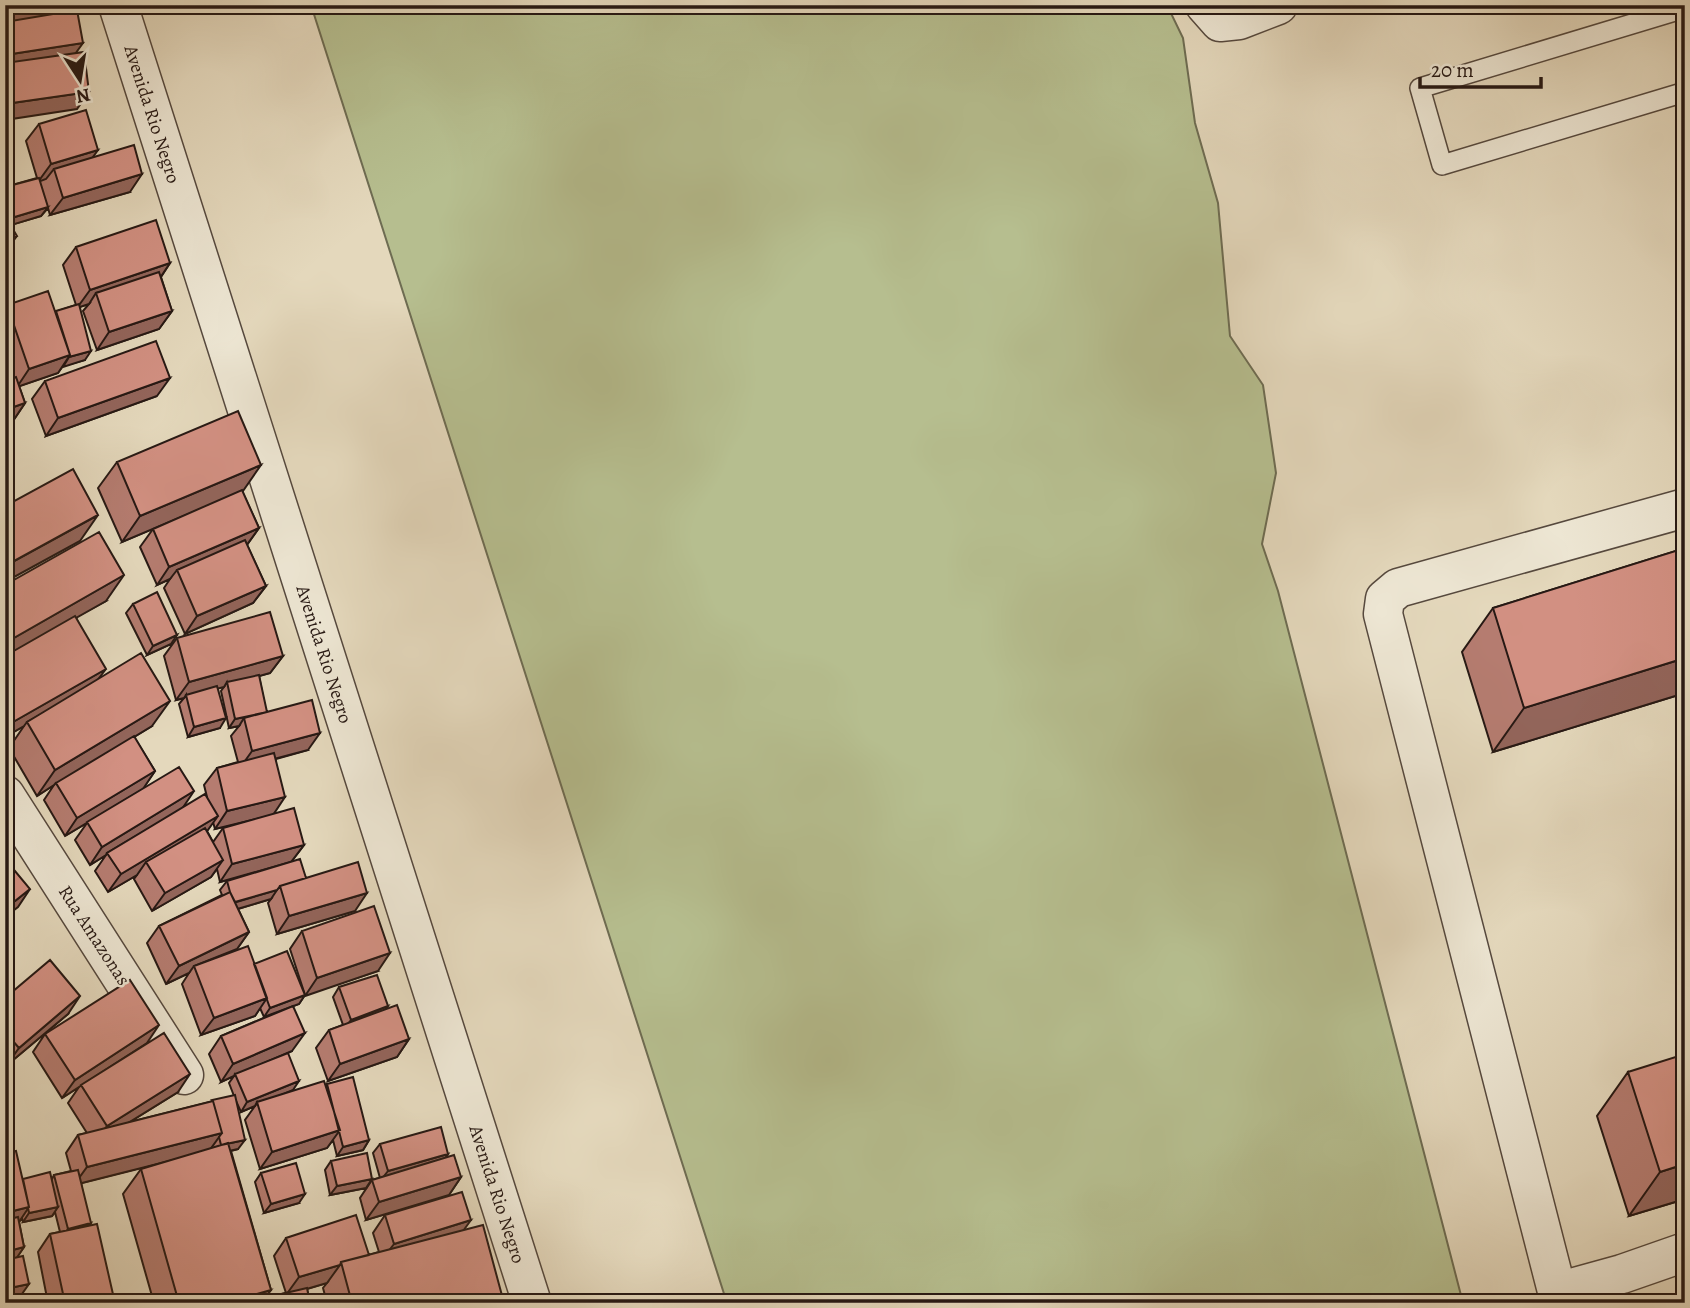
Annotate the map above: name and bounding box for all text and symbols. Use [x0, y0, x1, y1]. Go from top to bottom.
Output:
street label: Avenida Rio Negro [117, 41, 187, 187]
north arrow [46, 46, 116, 116]
scale bar [1420, 46, 1541, 90]
text: 20 m [1431, 56, 1474, 84]
text: N [74, 81, 93, 110]
street label: Avenida Rio Negro [289, 581, 359, 727]
street label: Rua Amazonas [52, 880, 136, 991]
street label: Avenida Rio Negro [462, 1121, 532, 1267]

